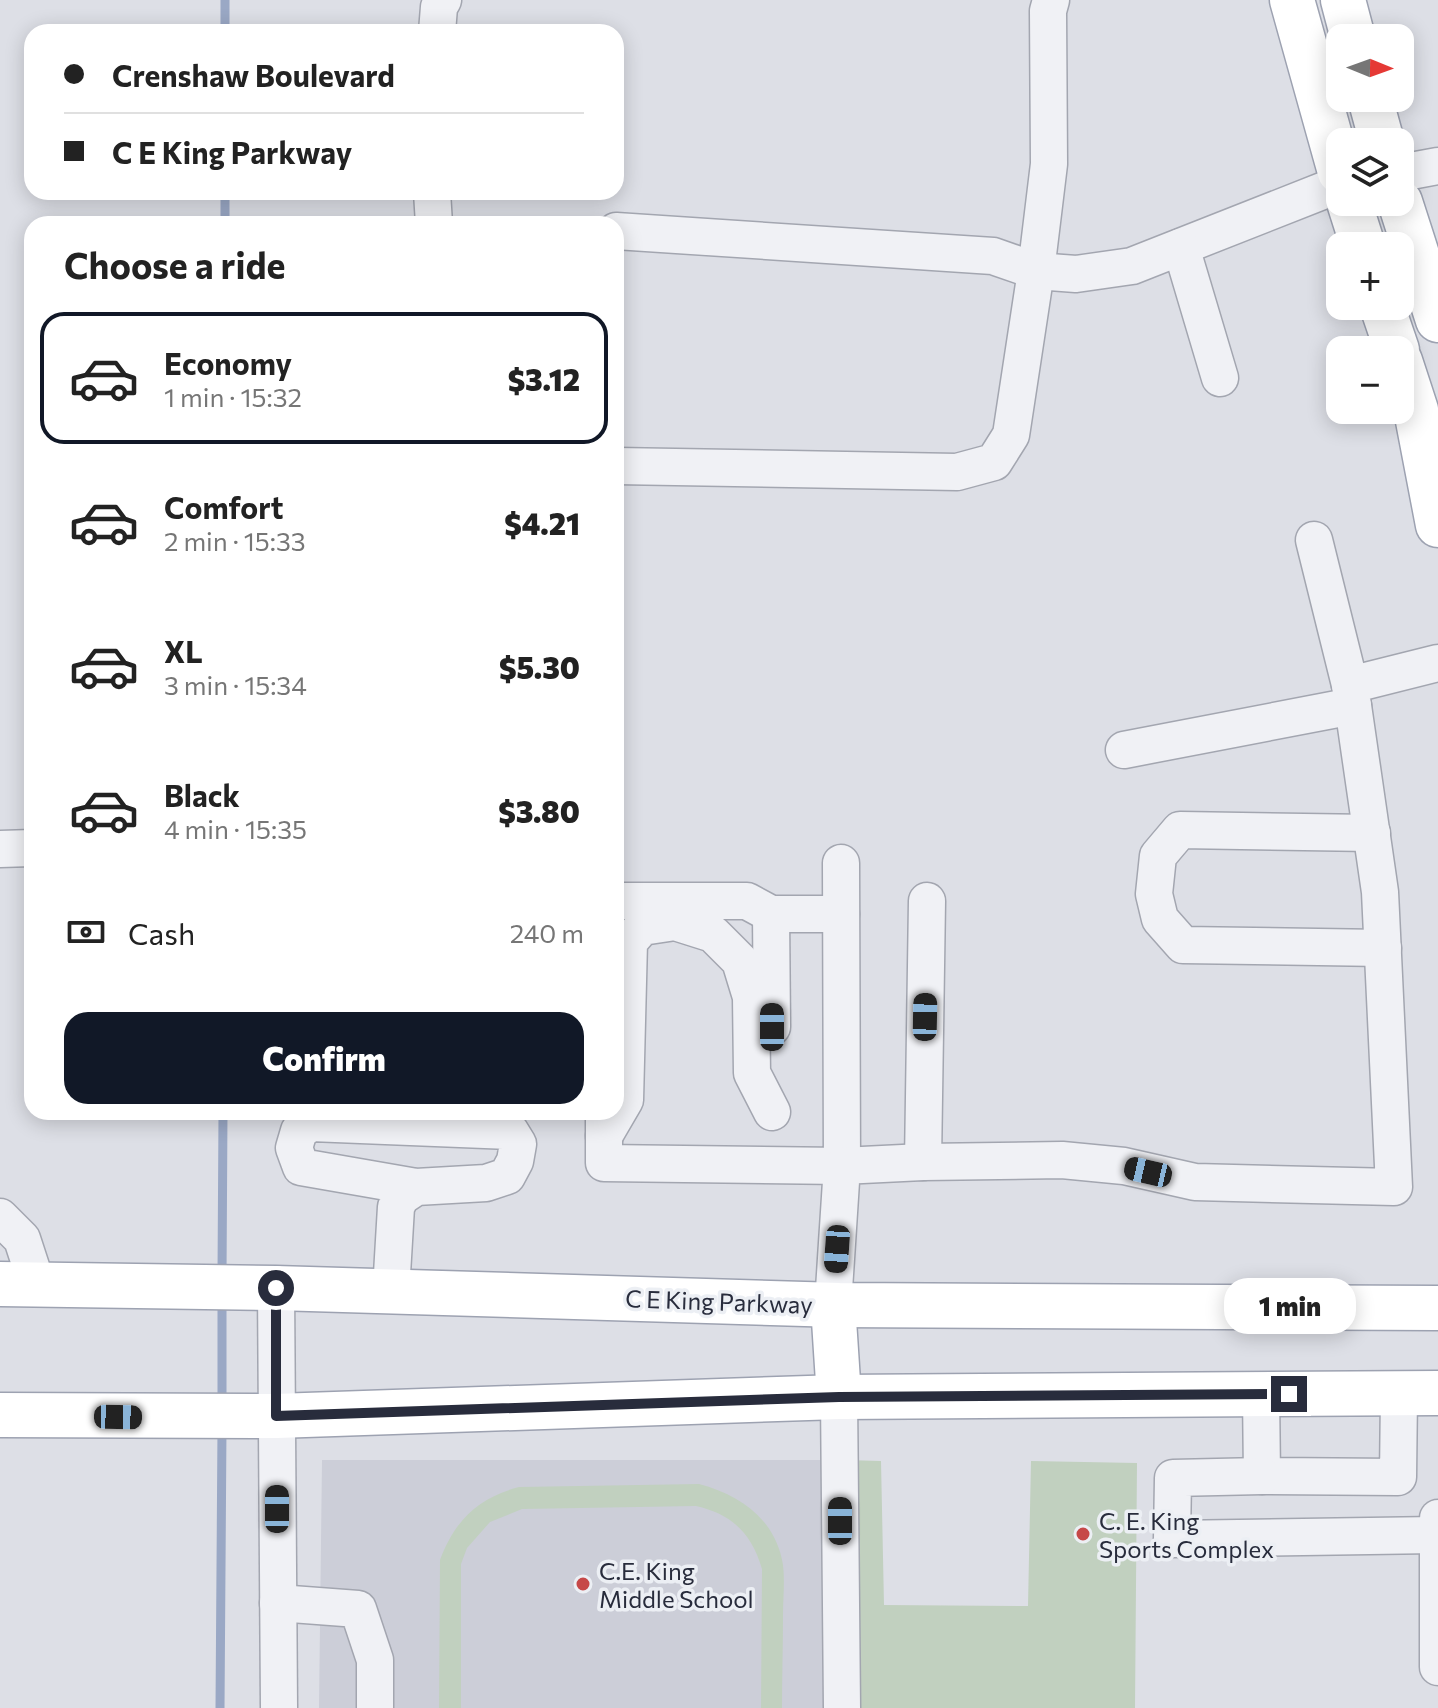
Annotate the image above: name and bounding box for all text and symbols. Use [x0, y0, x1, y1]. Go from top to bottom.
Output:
north arrow [1326, 24, 1414, 112]
map controls [1326, 24, 1414, 424]
text: Crenshaw Boulevard [112, 56, 395, 93]
button: layers [1326, 128, 1414, 216]
text: C E King Parkway [112, 133, 352, 170]
button: + [1326, 232, 1414, 320]
text: Choose a ride [64, 242, 285, 286]
button: − [1326, 336, 1414, 424]
icon: car [68, 342, 140, 414]
text: Economy [164, 344, 292, 381]
text: $3.12 [508, 360, 580, 397]
text: 1 min · 15:32 [164, 381, 302, 412]
icon: car [68, 486, 140, 558]
text: Comfort [164, 488, 283, 525]
text: $4.21 [504, 504, 580, 541]
text: 2 min · 15:33 [164, 525, 306, 556]
icon: car [68, 630, 140, 702]
text: XL [164, 632, 203, 669]
text: $5.30 [499, 648, 580, 685]
text: 3 min · 15:34 [164, 669, 307, 700]
icon: car [68, 774, 140, 846]
text: Black [164, 776, 240, 813]
text: $3.80 [498, 792, 580, 829]
text: 4 min · 15:35 [164, 813, 307, 844]
icon: cash [64, 910, 108, 954]
text: Cash [128, 914, 195, 951]
text: 240 m [510, 917, 584, 948]
car [913, 993, 937, 1041]
car [760, 1003, 784, 1051]
button: Confirm [64, 1012, 584, 1104]
car [1122, 1155, 1174, 1189]
car [823, 1224, 851, 1274]
route start [258, 1270, 294, 1306]
callout: 1 min [1223, 1278, 1355, 1334]
street label: C E King Parkway [625, 1283, 813, 1319]
text: 1 min [1259, 1290, 1321, 1321]
route end [1271, 1376, 1307, 1412]
car [94, 1405, 142, 1429]
car [265, 1485, 289, 1533]
car [828, 1497, 852, 1545]
place label: C. E. King Sports Complex [1099, 1506, 1274, 1563]
marker: C. E. King Sports Complex [1074, 1525, 1092, 1543]
place label: C.E. King Middle School [599, 1556, 754, 1613]
marker: C.E. King Middle School [574, 1575, 592, 1593]

